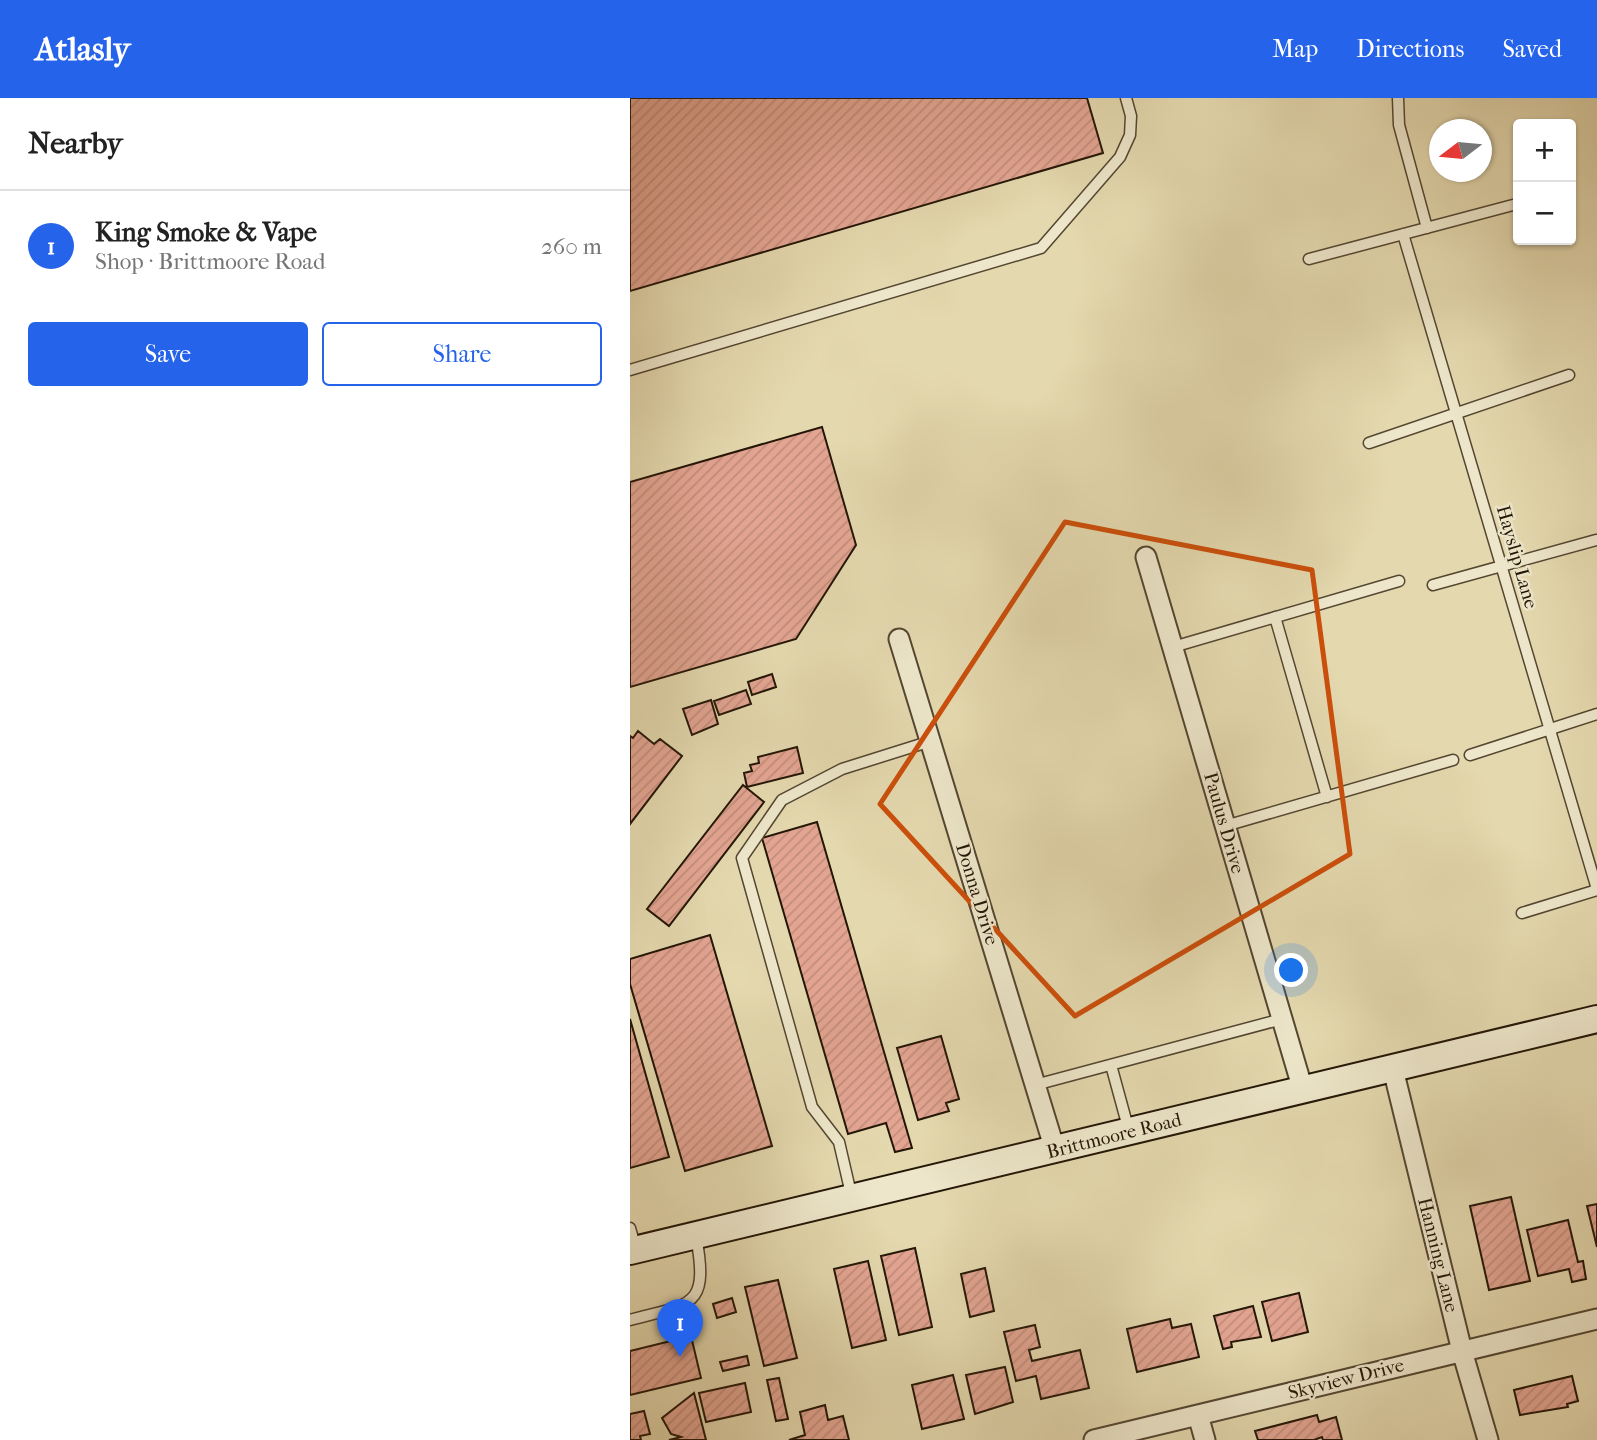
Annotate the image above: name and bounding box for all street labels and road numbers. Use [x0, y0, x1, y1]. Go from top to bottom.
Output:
street label: Hayslip Lane [1492, 503, 1542, 611]
street label: Paulus Drive [1199, 770, 1249, 876]
street label: Donna Drive [951, 840, 1003, 948]
street label: Brittmoore Road [1044, 1108, 1184, 1163]
street label: Hanning Lane [1413, 1195, 1463, 1315]
street label: Skyview Drive [1286, 1354, 1406, 1404]

